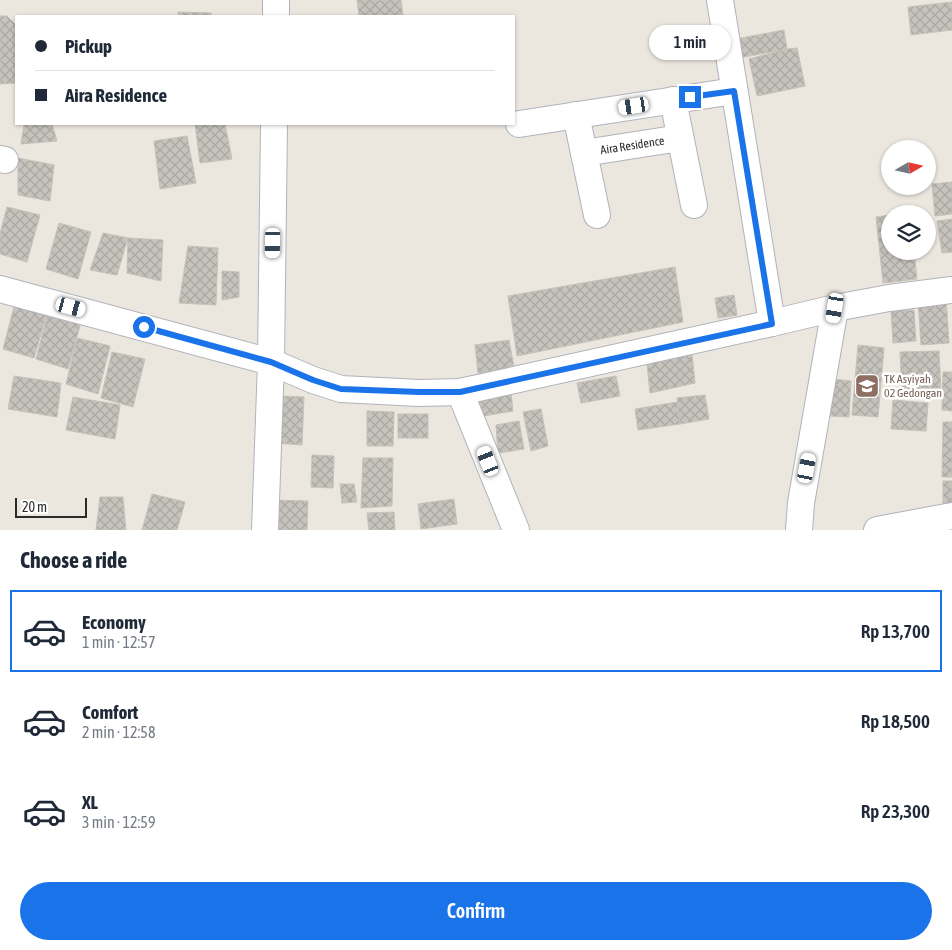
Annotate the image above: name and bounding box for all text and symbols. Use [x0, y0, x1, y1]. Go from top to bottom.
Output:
callout: 1 min [649, 24, 731, 59]
text: 1 min [674, 33, 706, 51]
text: Pickup [65, 35, 112, 57]
text: Aira Residence [65, 84, 167, 106]
route end [679, 86, 701, 108]
car [618, 96, 649, 116]
street label: Aira Residence [599, 134, 665, 157]
north arrow [881, 140, 936, 195]
map controls [881, 140, 936, 260]
button: layers [881, 205, 936, 260]
car [265, 228, 280, 258]
car [825, 292, 844, 324]
car [54, 296, 87, 318]
route start [133, 316, 155, 338]
place label: TK Asyiyah 02 Gedongan [884, 372, 942, 400]
school or university icon: TK Asyiyah 02 Gedongan [854, 373, 880, 399]
car [475, 444, 500, 478]
car [796, 452, 817, 484]
scale bar [15, 495, 88, 518]
text: 20 m [22, 499, 47, 515]
text: Choose a ride [20, 547, 127, 573]
icon: car [22, 609, 67, 654]
text: Economy [82, 611, 146, 633]
text: Rp 13,700 [861, 620, 930, 642]
text: 1 min · 12:57 [82, 633, 155, 651]
icon: car [22, 699, 67, 744]
text: Comfort [82, 701, 138, 723]
text: Rp 18,500 [861, 710, 930, 732]
text: 2 min · 12:58 [82, 723, 155, 741]
icon: car [22, 789, 67, 834]
text: XL [82, 791, 98, 813]
text: Rp 23,300 [861, 800, 930, 822]
text: 3 min · 12:59 [82, 813, 155, 831]
button: Confirm [20, 882, 932, 940]

